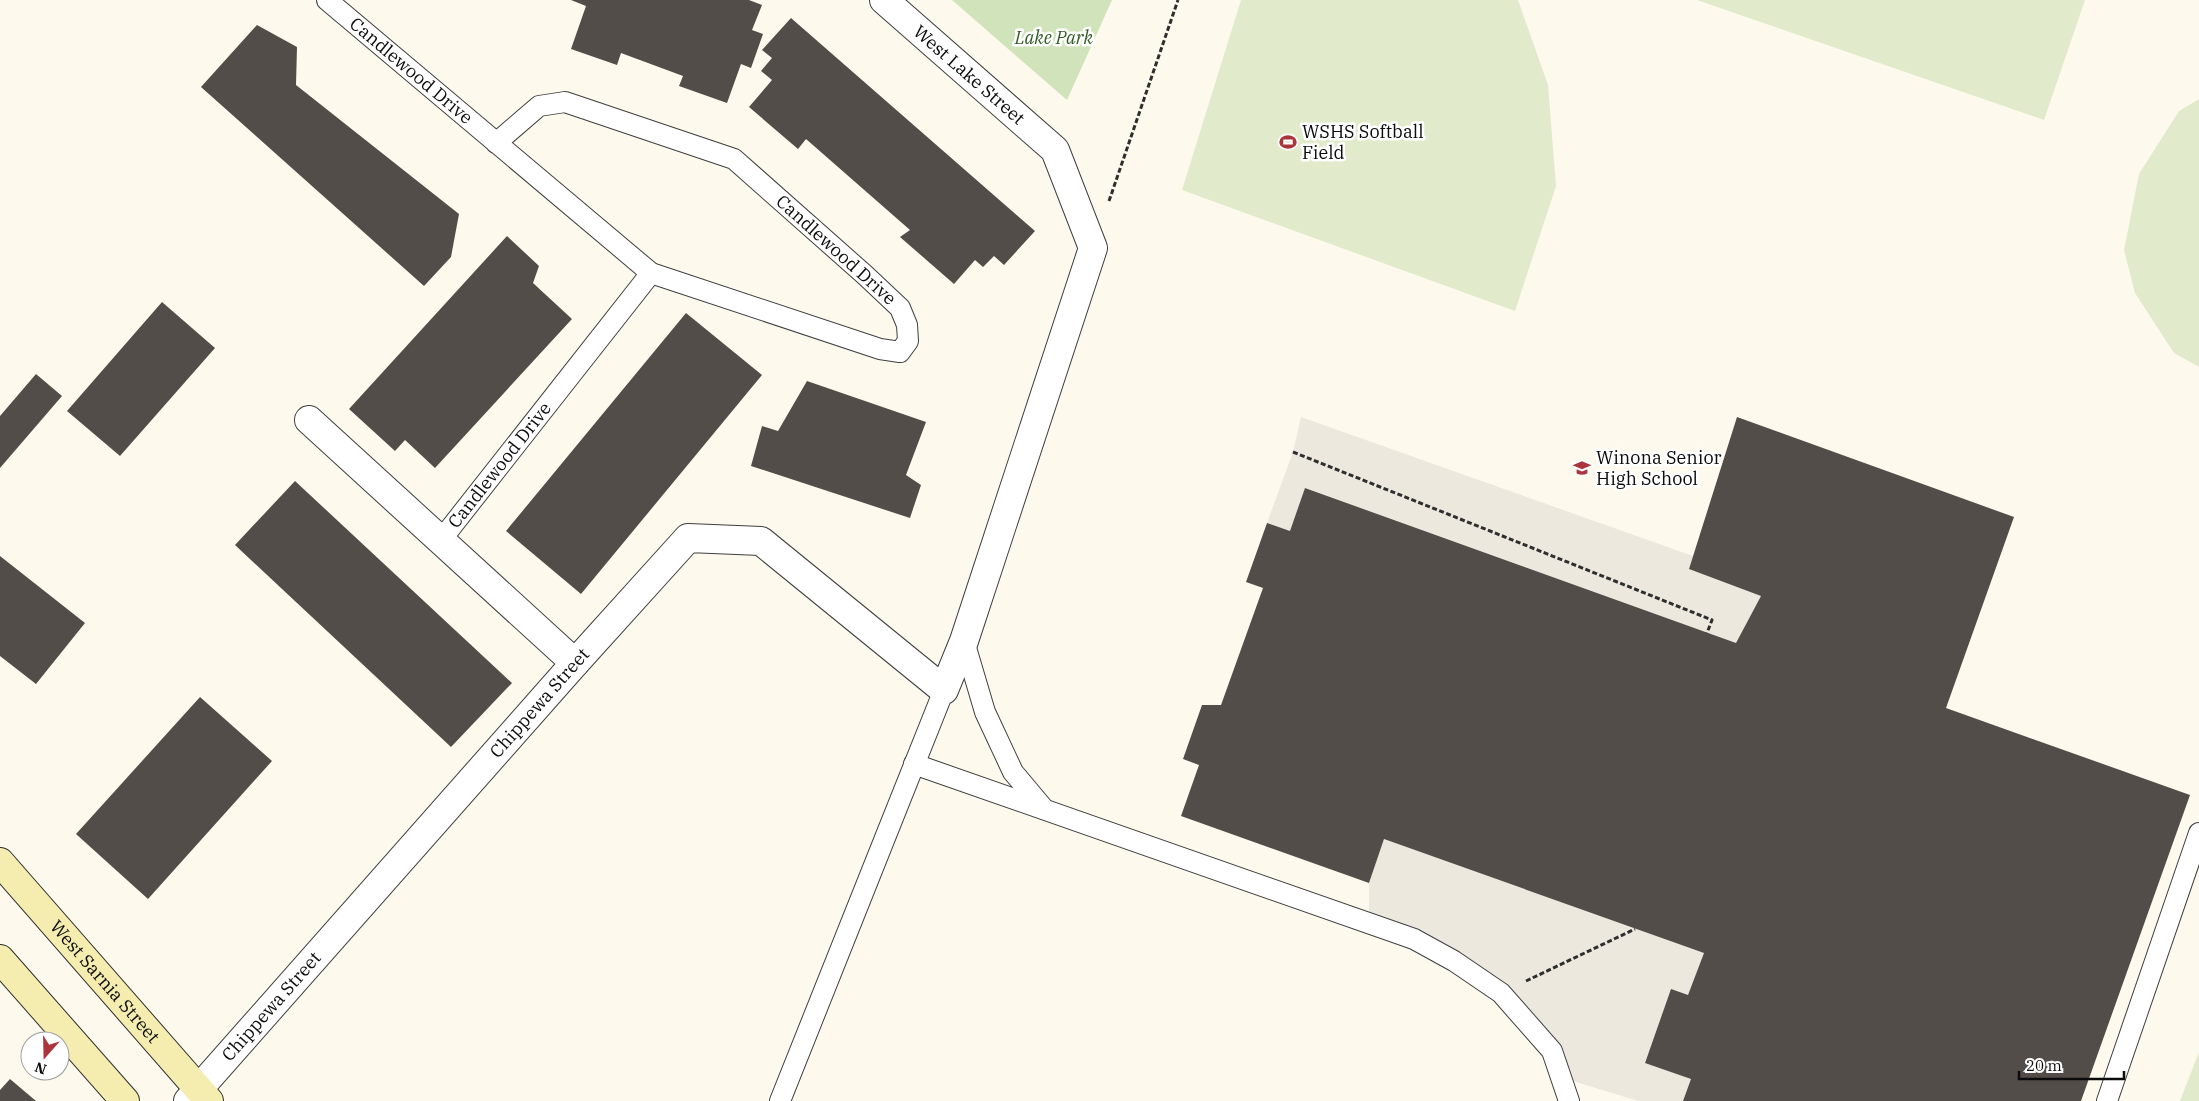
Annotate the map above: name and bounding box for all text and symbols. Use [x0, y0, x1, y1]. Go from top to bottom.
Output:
street label: Candlewood Drive [345, 12, 478, 129]
street label: West Lake Street [909, 20, 1030, 129]
park label: Lake Park [1014, 26, 1094, 49]
place label: WSHS Softball Field [1302, 120, 1424, 164]
sports icon: WSHS Softball Field [1278, 132, 1298, 152]
street label: Candlewood Drive [771, 190, 901, 310]
street label: Candlewood Drive [443, 397, 556, 533]
place label: Winona Senior High School [1596, 446, 1722, 490]
school or university icon: Winona Senior High School [1572, 458, 1592, 478]
street label: Chippewa Street [485, 643, 594, 762]
street label: West Sarnia Street [45, 915, 165, 1048]
street label: Chippewa Street [216, 947, 326, 1066]
north arrow [20, 1031, 70, 1081]
scale bar [2019, 1048, 2124, 1080]
text: 20 m [2026, 1056, 2062, 1075]
text: N [32, 1058, 49, 1079]

